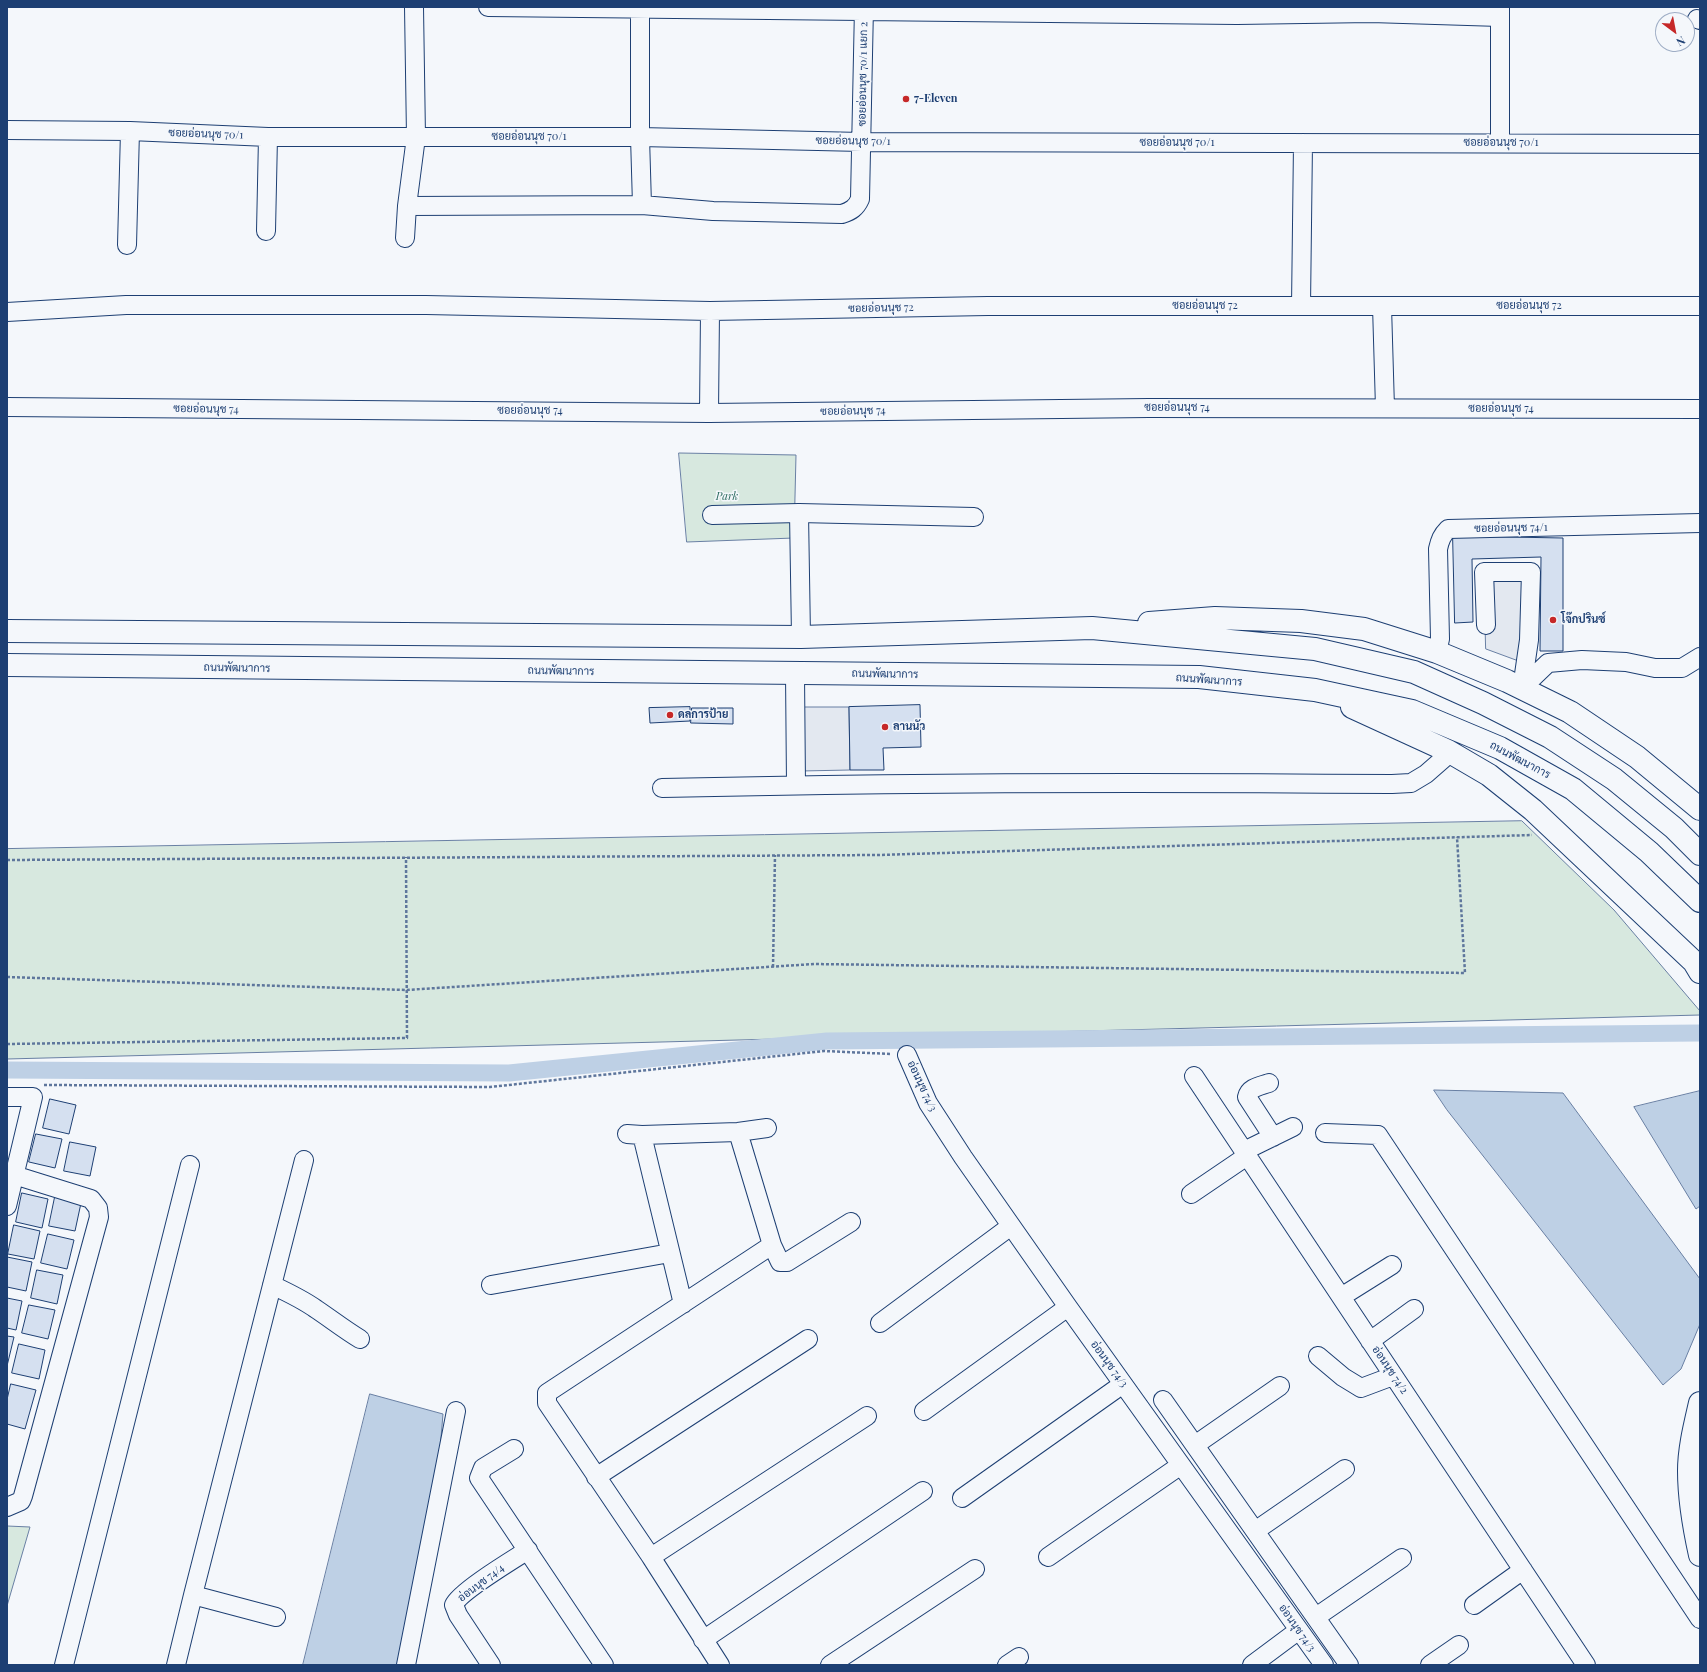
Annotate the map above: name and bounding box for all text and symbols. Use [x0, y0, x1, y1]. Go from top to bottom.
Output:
north arrow [1655, 12, 1695, 52]
street label: ซอยอ่อนนุช 70/1 แยก 2 [855, 21, 871, 127]
text: N [1674, 33, 1688, 50]
place label: 7-Eleven [914, 92, 957, 106]
marker: 7-Eleven [901, 94, 911, 104]
street label: ซอยอ่อนนุช 70/1 [168, 126, 244, 142]
street label: ซอยอ่อนนุช 70/1 [491, 130, 567, 144]
street label: ซอยอ่อนนุช 70/1 [815, 134, 891, 148]
street label: ซอยอ่อนนุช 70/1 [1139, 136, 1215, 150]
street label: ซอยอ่อนนุช 70/1 [1463, 136, 1539, 150]
street label: ซอยอ่อนนุช 72 [1172, 299, 1238, 313]
street label: ซอยอ่อนนุช 72 [1496, 299, 1562, 313]
street label: ซอยอ่อนนุช 72 [848, 301, 914, 315]
street label: ซอยอ่อนนุช 74 [1144, 401, 1210, 415]
street label: ซอยอ่อนนุช 74 [173, 402, 239, 416]
street label: ซอยอ่อนนุช 74 [1468, 402, 1534, 416]
street label: ซอยอ่อนนุช 74 [497, 404, 563, 418]
street label: ซอยอ่อนนุช 74 [820, 404, 886, 418]
park label: Park [716, 490, 738, 504]
street label: ซอยอ่อนนุช 74/1 [1474, 521, 1548, 535]
place label: โจ๊กปรินซ์ [1561, 613, 1606, 627]
marker: โจ๊กปรินซ์ [1548, 615, 1558, 625]
street label: ถนนพัฒนาการ [203, 661, 271, 675]
street label: ถนนพัฒนาการ [527, 664, 595, 678]
street label: ถนนพัฒนาการ [851, 667, 919, 681]
street label: ถนนพัฒนาการ [1175, 671, 1243, 689]
place label: ดลการป้าย [678, 708, 728, 722]
marker: ดลการป้าย [665, 710, 675, 720]
place label: ลานนัว [893, 720, 925, 734]
marker: ลานนัว [880, 722, 890, 732]
street label: ถนนพัฒนาการ [1487, 738, 1553, 782]
street label: อ่อนนุช 74/3 [904, 1058, 940, 1114]
street label: อ่อนนุช 74/3 [1088, 1338, 1130, 1390]
street label: อ่อนนุช 74/2 [1369, 1343, 1411, 1397]
street label: อ่อนนุช 74/4 [455, 1561, 507, 1605]
street label: อ่อนนุช 74/3 [1276, 1602, 1318, 1654]

